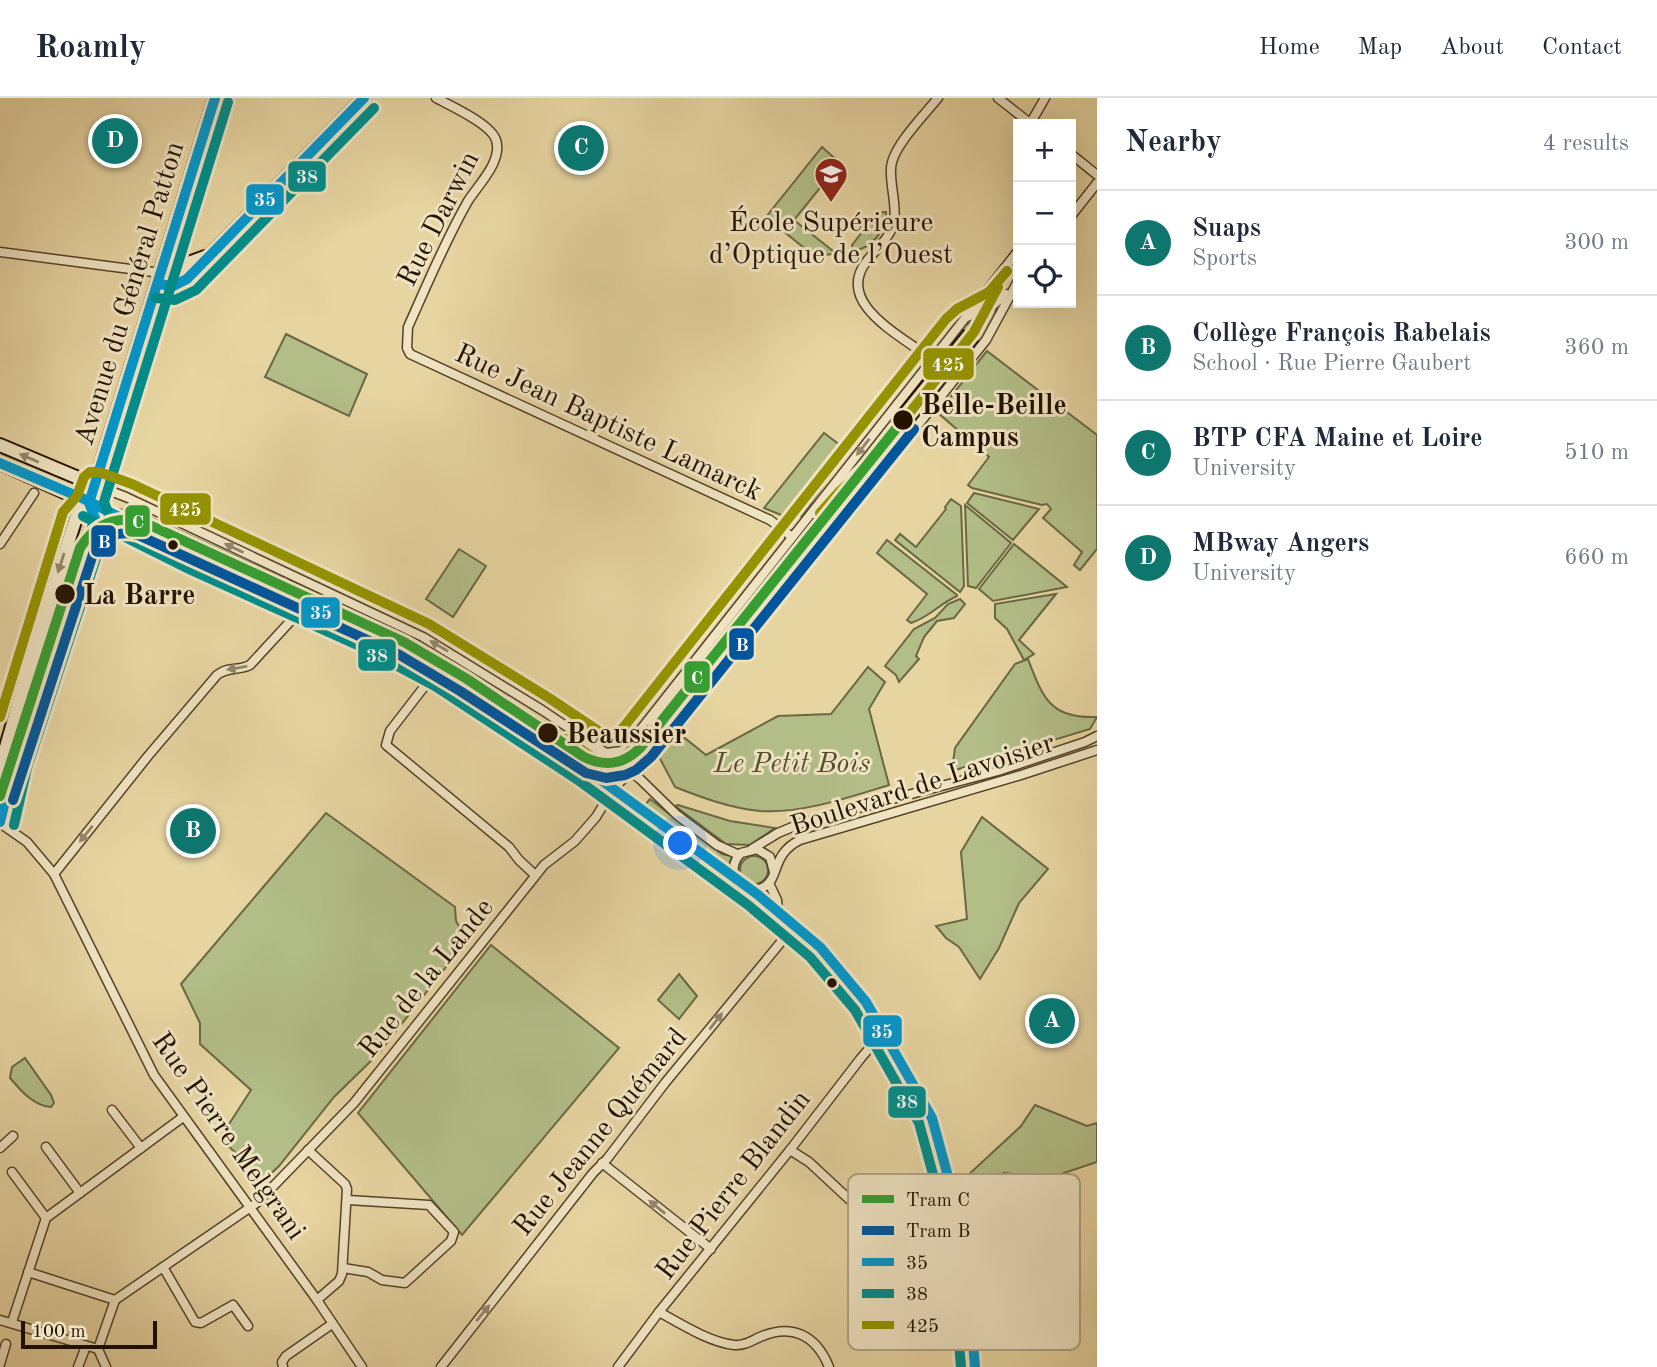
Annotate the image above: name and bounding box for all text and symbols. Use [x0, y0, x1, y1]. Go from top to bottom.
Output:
text: Roamly [35, 32, 146, 65]
text: Home [1259, 36, 1320, 60]
text: Map [1358, 36, 1402, 60]
text: About [1440, 36, 1504, 60]
text: Contact [1542, 36, 1622, 60]
pin: D [92, 115, 138, 167]
map controls [1013, 119, 1076, 308]
button: + [1013, 119, 1076, 182]
pin: C [558, 122, 604, 174]
text: Nearby [1125, 128, 1222, 158]
text: 4 results [1543, 132, 1629, 155]
street label: Avenue du Général Patton [71, 139, 190, 449]
street label: Rue Darwin [394, 147, 486, 291]
school or university icon: École Supérieure d’Optique de l’Ouest [812, 155, 850, 204]
line badge: 38 [287, 160, 327, 193]
text: 38 [296, 169, 318, 188]
button: − [1013, 182, 1076, 245]
line badge: 35 [245, 183, 285, 216]
text: 35 [254, 192, 276, 211]
place label: École Supérieure d’Optique de l’Ouest [709, 205, 953, 270]
text: Suaps [1192, 216, 1261, 242]
text: A [1139, 231, 1157, 254]
text: 300 m [1564, 231, 1629, 254]
button: locate [1013, 245, 1076, 308]
text: Sports [1192, 247, 1257, 270]
text: Collège François Rabelais [1192, 321, 1491, 347]
text: B [1140, 336, 1156, 359]
text: 360 m [1564, 336, 1629, 359]
street label: Rue Jean Baptiste Lamarck [450, 340, 766, 507]
line badge: 425 [922, 347, 975, 381]
text: School · Rue Pierre Gaubert [1192, 352, 1471, 375]
text: 425 [931, 357, 965, 376]
place label: Belle-Beille Campus [921, 393, 1067, 453]
marker: Belle-Beille Campus [891, 408, 915, 432]
text: BTP CFA Maine et Loire [1192, 426, 1483, 452]
one-way arrow [856, 438, 871, 455]
text: C [1140, 441, 1156, 464]
text: 510 m [1564, 441, 1629, 464]
one-way arrow [19, 452, 39, 464]
text: University [1192, 457, 1296, 480]
line badge: 425 [159, 492, 212, 526]
text: 425 [168, 502, 202, 521]
line badge: C [124, 504, 151, 538]
text: C [132, 514, 144, 533]
line badge: B [90, 524, 117, 558]
text: MBway Angers [1192, 531, 1369, 557]
text: B [97, 534, 111, 553]
unlabelled marker [166, 538, 180, 552]
one-way arrow [224, 542, 244, 554]
text: D [1139, 546, 1157, 569]
text: 660 m [1564, 546, 1629, 569]
one-way arrow [56, 553, 66, 574]
text: University [1192, 562, 1296, 585]
marker: La Barre [53, 582, 77, 606]
place label: La Barre [83, 583, 195, 611]
line badge: 35 [300, 596, 341, 629]
text: 35 [310, 605, 332, 624]
line badge: B [728, 627, 755, 661]
text: B [735, 637, 749, 656]
line badge: 38 [357, 638, 397, 672]
one-way arrow [429, 640, 448, 652]
text: 38 [366, 648, 388, 667]
line badge: C [683, 660, 711, 694]
one-way arrow [225, 663, 247, 674]
text: C [691, 670, 703, 689]
marker: Beaussier [536, 721, 560, 745]
place label: Beaussier [566, 722, 686, 750]
street label: Boulevard de Lavoisier [787, 730, 1059, 842]
park label: Le Petit Bois [713, 751, 871, 779]
pin: B [170, 805, 216, 857]
one-way arrow [79, 825, 94, 842]
your location [663, 826, 697, 860]
street label: Rue de la Lande [355, 894, 500, 1064]
unlabelled marker [825, 976, 839, 990]
pin: A [1029, 995, 1075, 1047]
one-way arrow [708, 1012, 723, 1030]
line badge: 35 [862, 1014, 903, 1048]
street label: Rue Jeanne Quémard [509, 1024, 693, 1242]
text: 35 [871, 1024, 893, 1043]
street label: Rue Pierre Melgrani [146, 1028, 310, 1245]
line badge: 38 [887, 1085, 927, 1119]
street label: Rue Pierre Blandin [652, 1086, 817, 1286]
text: 38 [896, 1094, 918, 1113]
legend [848, 1174, 1080, 1350]
text: Tram C [906, 1192, 970, 1211]
one-way arrow [649, 1199, 667, 1214]
text: Tram B [906, 1223, 970, 1242]
text: 35 [906, 1255, 928, 1274]
text: 38 [906, 1286, 928, 1305]
one-way arrow [475, 1305, 490, 1323]
scale bar [21, 1318, 158, 1350]
text: 425 [906, 1318, 939, 1337]
text: 100 m [32, 1323, 85, 1342]

